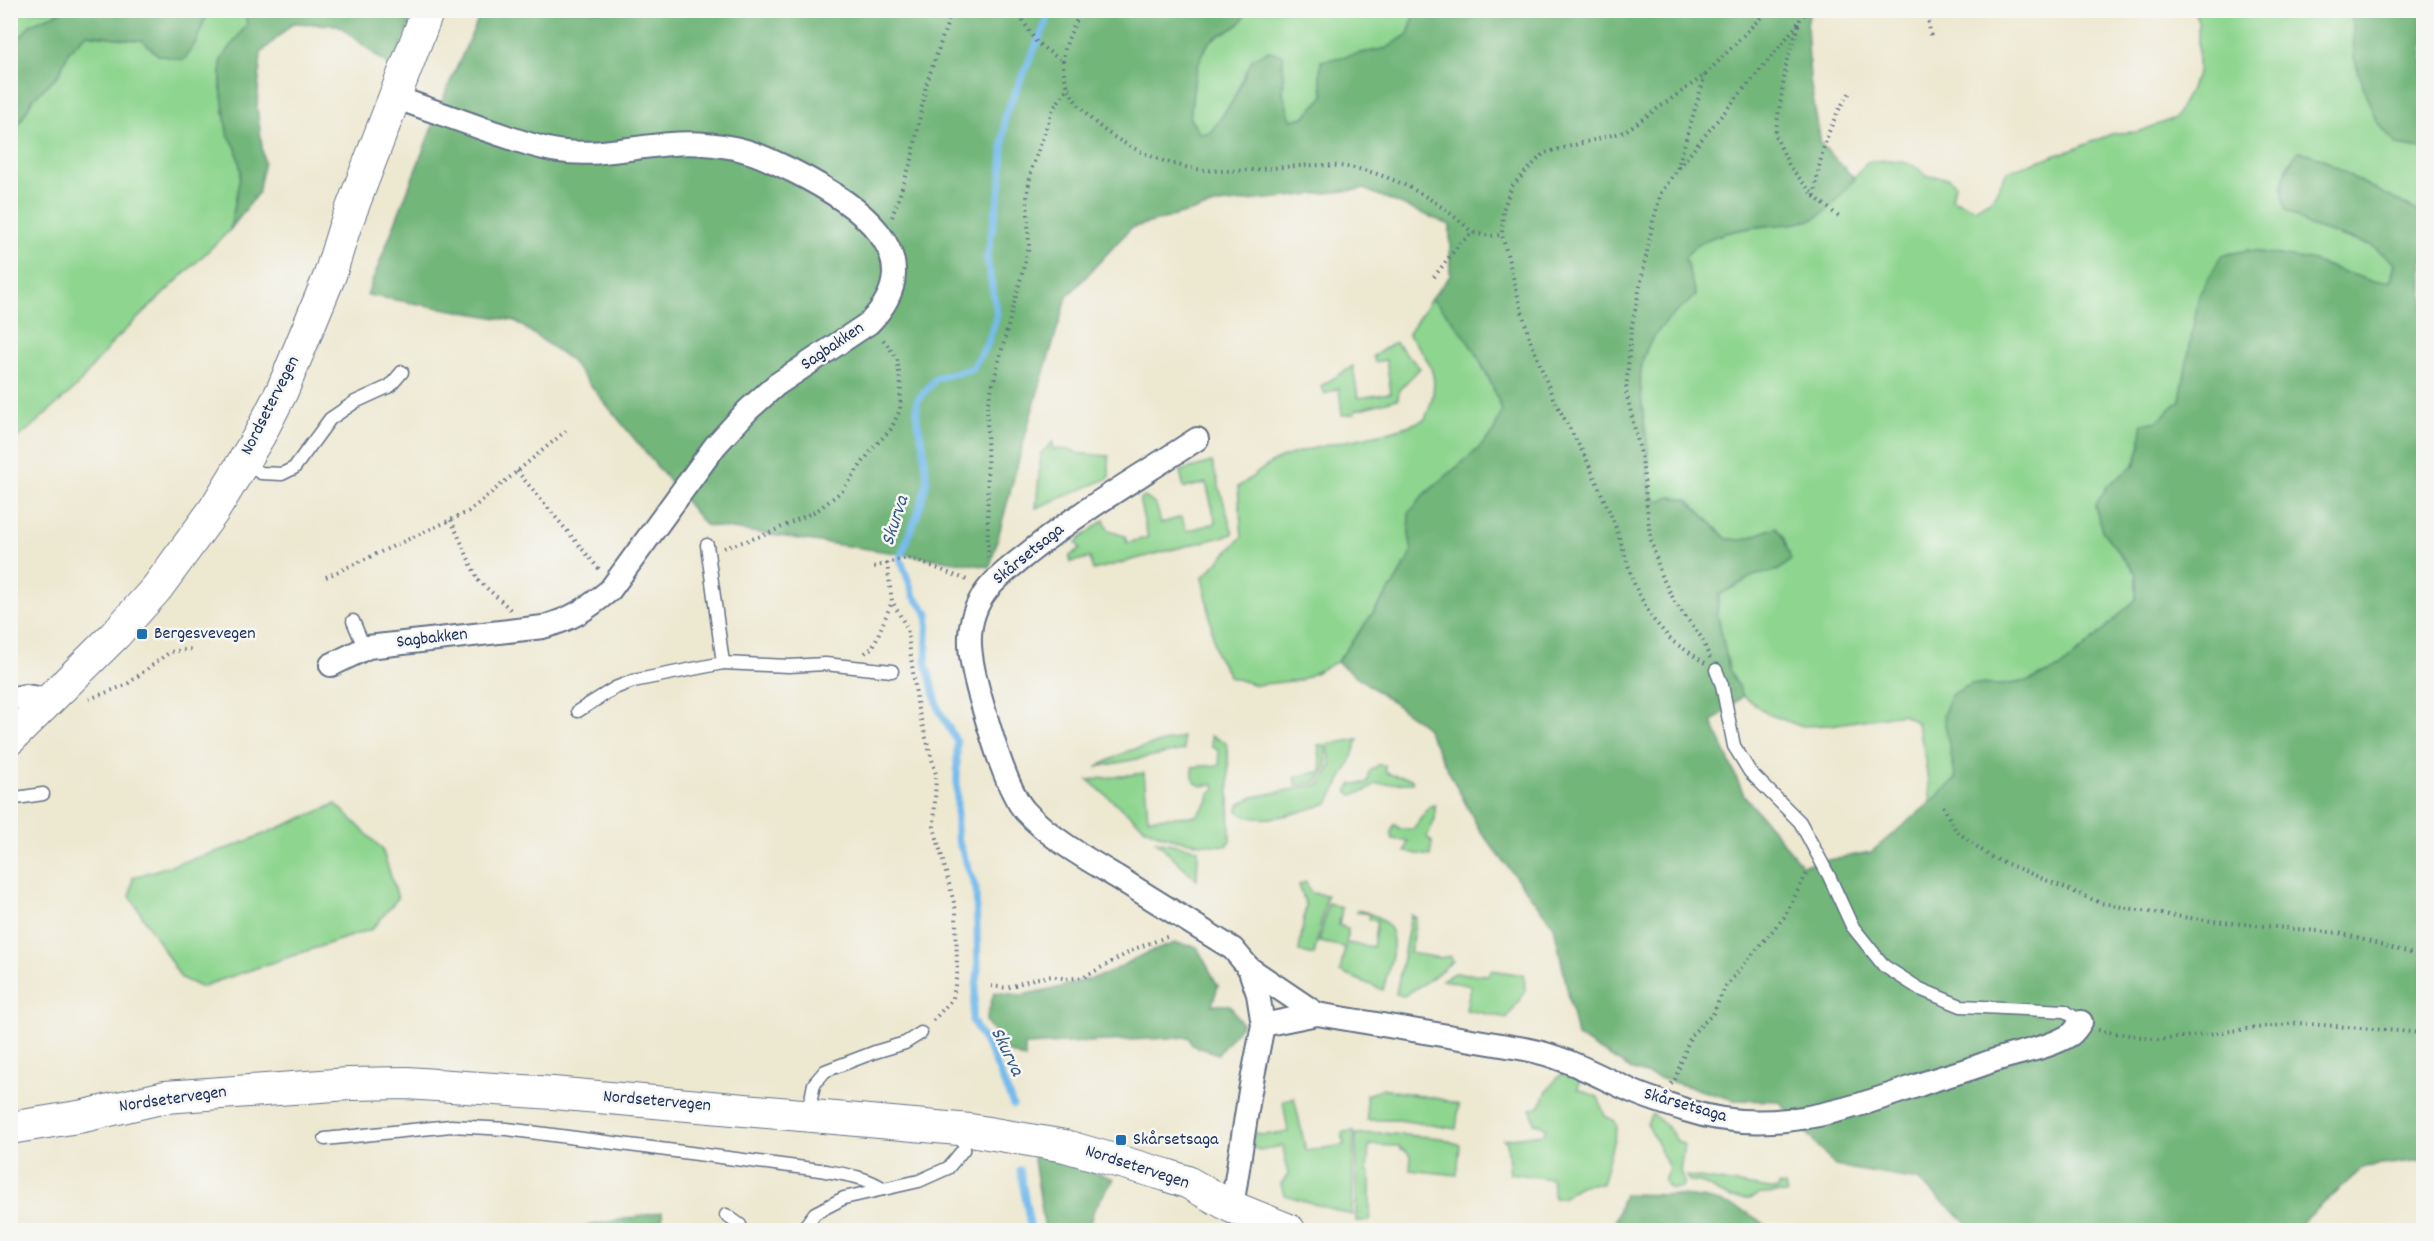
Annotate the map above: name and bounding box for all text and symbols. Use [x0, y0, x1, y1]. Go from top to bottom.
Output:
street label: Sagbakken [796, 317, 870, 377]
street label: Nordsetervegen [235, 352, 307, 460]
water label: Skurva [875, 491, 918, 549]
street label: Skårsetsaga [988, 518, 1071, 592]
place label: Bergesvevegen [154, 622, 255, 647]
street label: Sagbakken [395, 622, 469, 656]
marker: Bergesvevegen [135, 627, 149, 641]
water label: Skurva [982, 1023, 1030, 1082]
street label: Nordsetervegen [118, 1080, 228, 1120]
street label: Skårsetsaga [1640, 1082, 1730, 1130]
street label: Nordsetervegen [602, 1085, 712, 1119]
place label: Skårsetsaga [1133, 1128, 1219, 1153]
marker: Skårsetsaga [1114, 1133, 1128, 1147]
street label: Nordsetervegen [1082, 1139, 1192, 1197]

